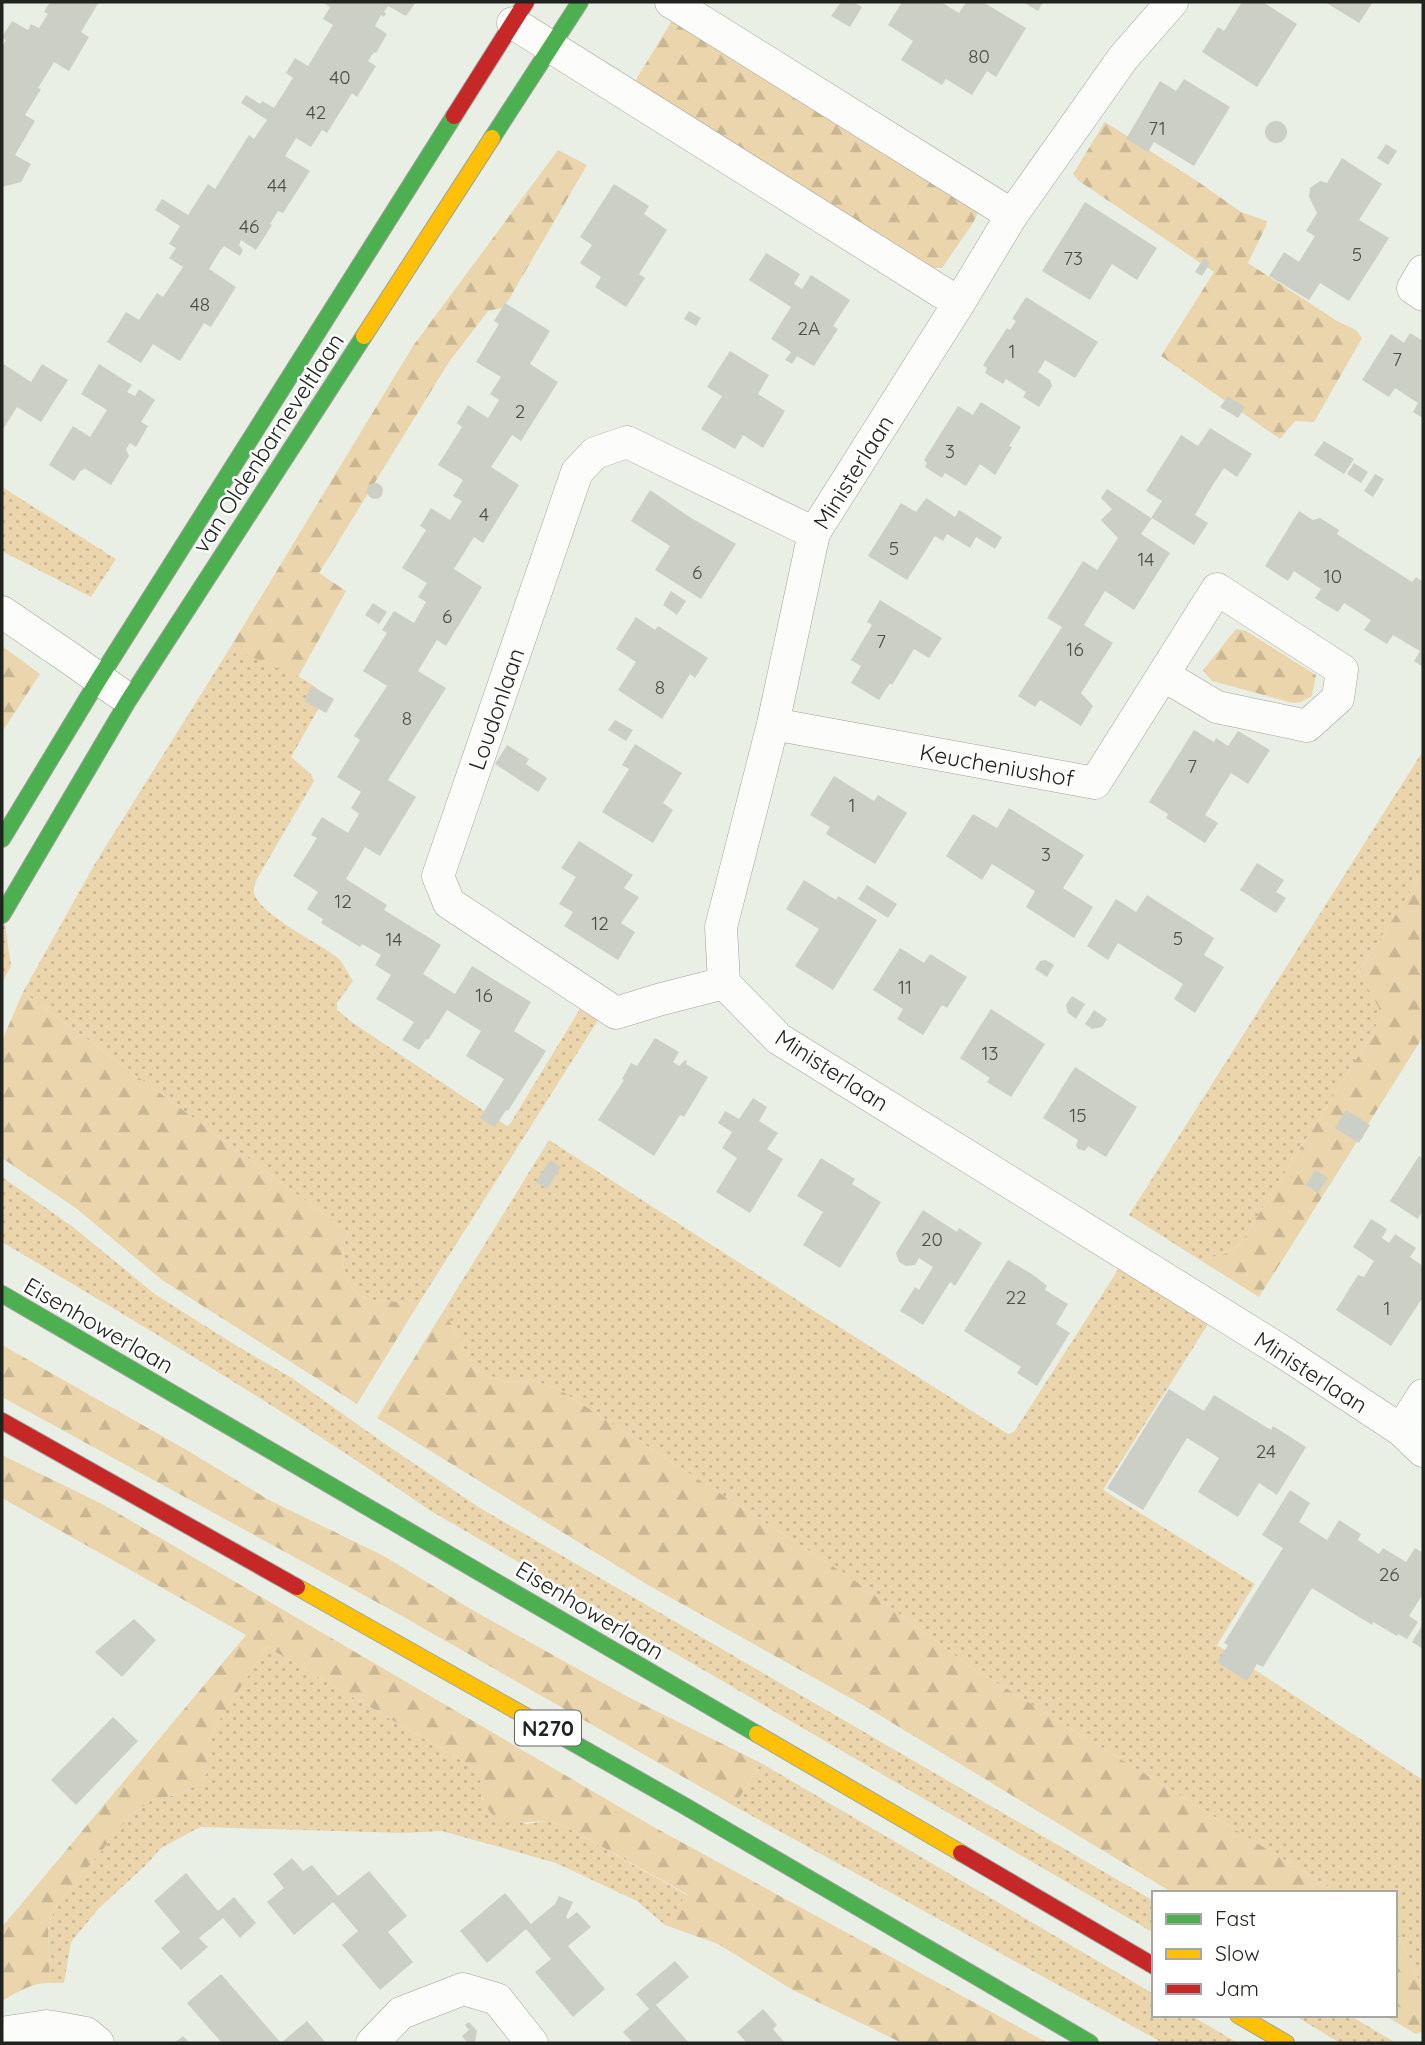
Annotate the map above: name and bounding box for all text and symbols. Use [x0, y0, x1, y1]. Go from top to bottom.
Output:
house number: 80 [968, 44, 990, 68]
house number: 40 [329, 65, 351, 89]
house number: 42 [306, 100, 326, 124]
house number: 71 [1148, 116, 1166, 140]
house number: 44 [267, 173, 287, 197]
house number: 46 [239, 214, 259, 238]
house number: 5 [1352, 242, 1362, 266]
house number: 73 [1063, 246, 1083, 270]
house number: 48 [190, 292, 210, 316]
house number: 2A [798, 316, 820, 340]
street label: van Oldenbarneveltlaan [186, 328, 350, 558]
house number: 1 [1008, 339, 1016, 363]
house number: 7 [1392, 347, 1402, 371]
house number: 2 [515, 399, 525, 423]
street label: Ministerlaan [806, 410, 900, 534]
house number: 3 [945, 439, 955, 463]
house number: 4 [479, 502, 489, 526]
house number: 5 [889, 536, 899, 560]
house number: 14 [1138, 547, 1154, 571]
house number: 6 [692, 560, 702, 584]
house number: 10 [1324, 564, 1342, 588]
house number: 6 [442, 604, 452, 628]
house number: 7 [876, 629, 886, 653]
house number: 16 [1066, 637, 1084, 661]
street label: Loudonlaan [462, 644, 530, 774]
house number: 8 [655, 675, 665, 699]
house number: 8 [402, 706, 412, 730]
street label: Keucheniushof [917, 737, 1077, 793]
house number: 7 [1187, 754, 1197, 778]
house number: 1 [848, 793, 856, 817]
house number: 3 [1041, 842, 1051, 866]
house number: 12 [334, 889, 352, 913]
house number: 12 [591, 911, 609, 935]
house number: 5 [1173, 926, 1183, 950]
house number: 14 [386, 927, 402, 951]
house number: 11 [898, 975, 912, 999]
house number: 16 [475, 983, 493, 1007]
street label: Ministerlaan [770, 1023, 894, 1117]
house number: 13 [982, 1041, 999, 1065]
house number: 15 [1069, 1103, 1087, 1127]
house number: 20 [921, 1227, 943, 1251]
street label: Eisenhowerlaan [19, 1270, 179, 1380]
house number: 22 [1005, 1285, 1027, 1309]
house number: 1 [1383, 1296, 1391, 1320]
street label: Ministerlaan [1249, 1325, 1373, 1419]
house number: 24 [1256, 1439, 1276, 1463]
street label: Eisenhowerlaan [511, 1554, 669, 1666]
house number: 26 [1379, 1562, 1399, 1586]
road number: N270 [515, 1710, 581, 1746]
legend [1152, 1891, 1397, 2017]
text: Fast [1215, 1905, 1256, 1931]
text: Slow [1215, 1940, 1260, 1966]
text: Jam [1215, 1975, 1259, 2001]

